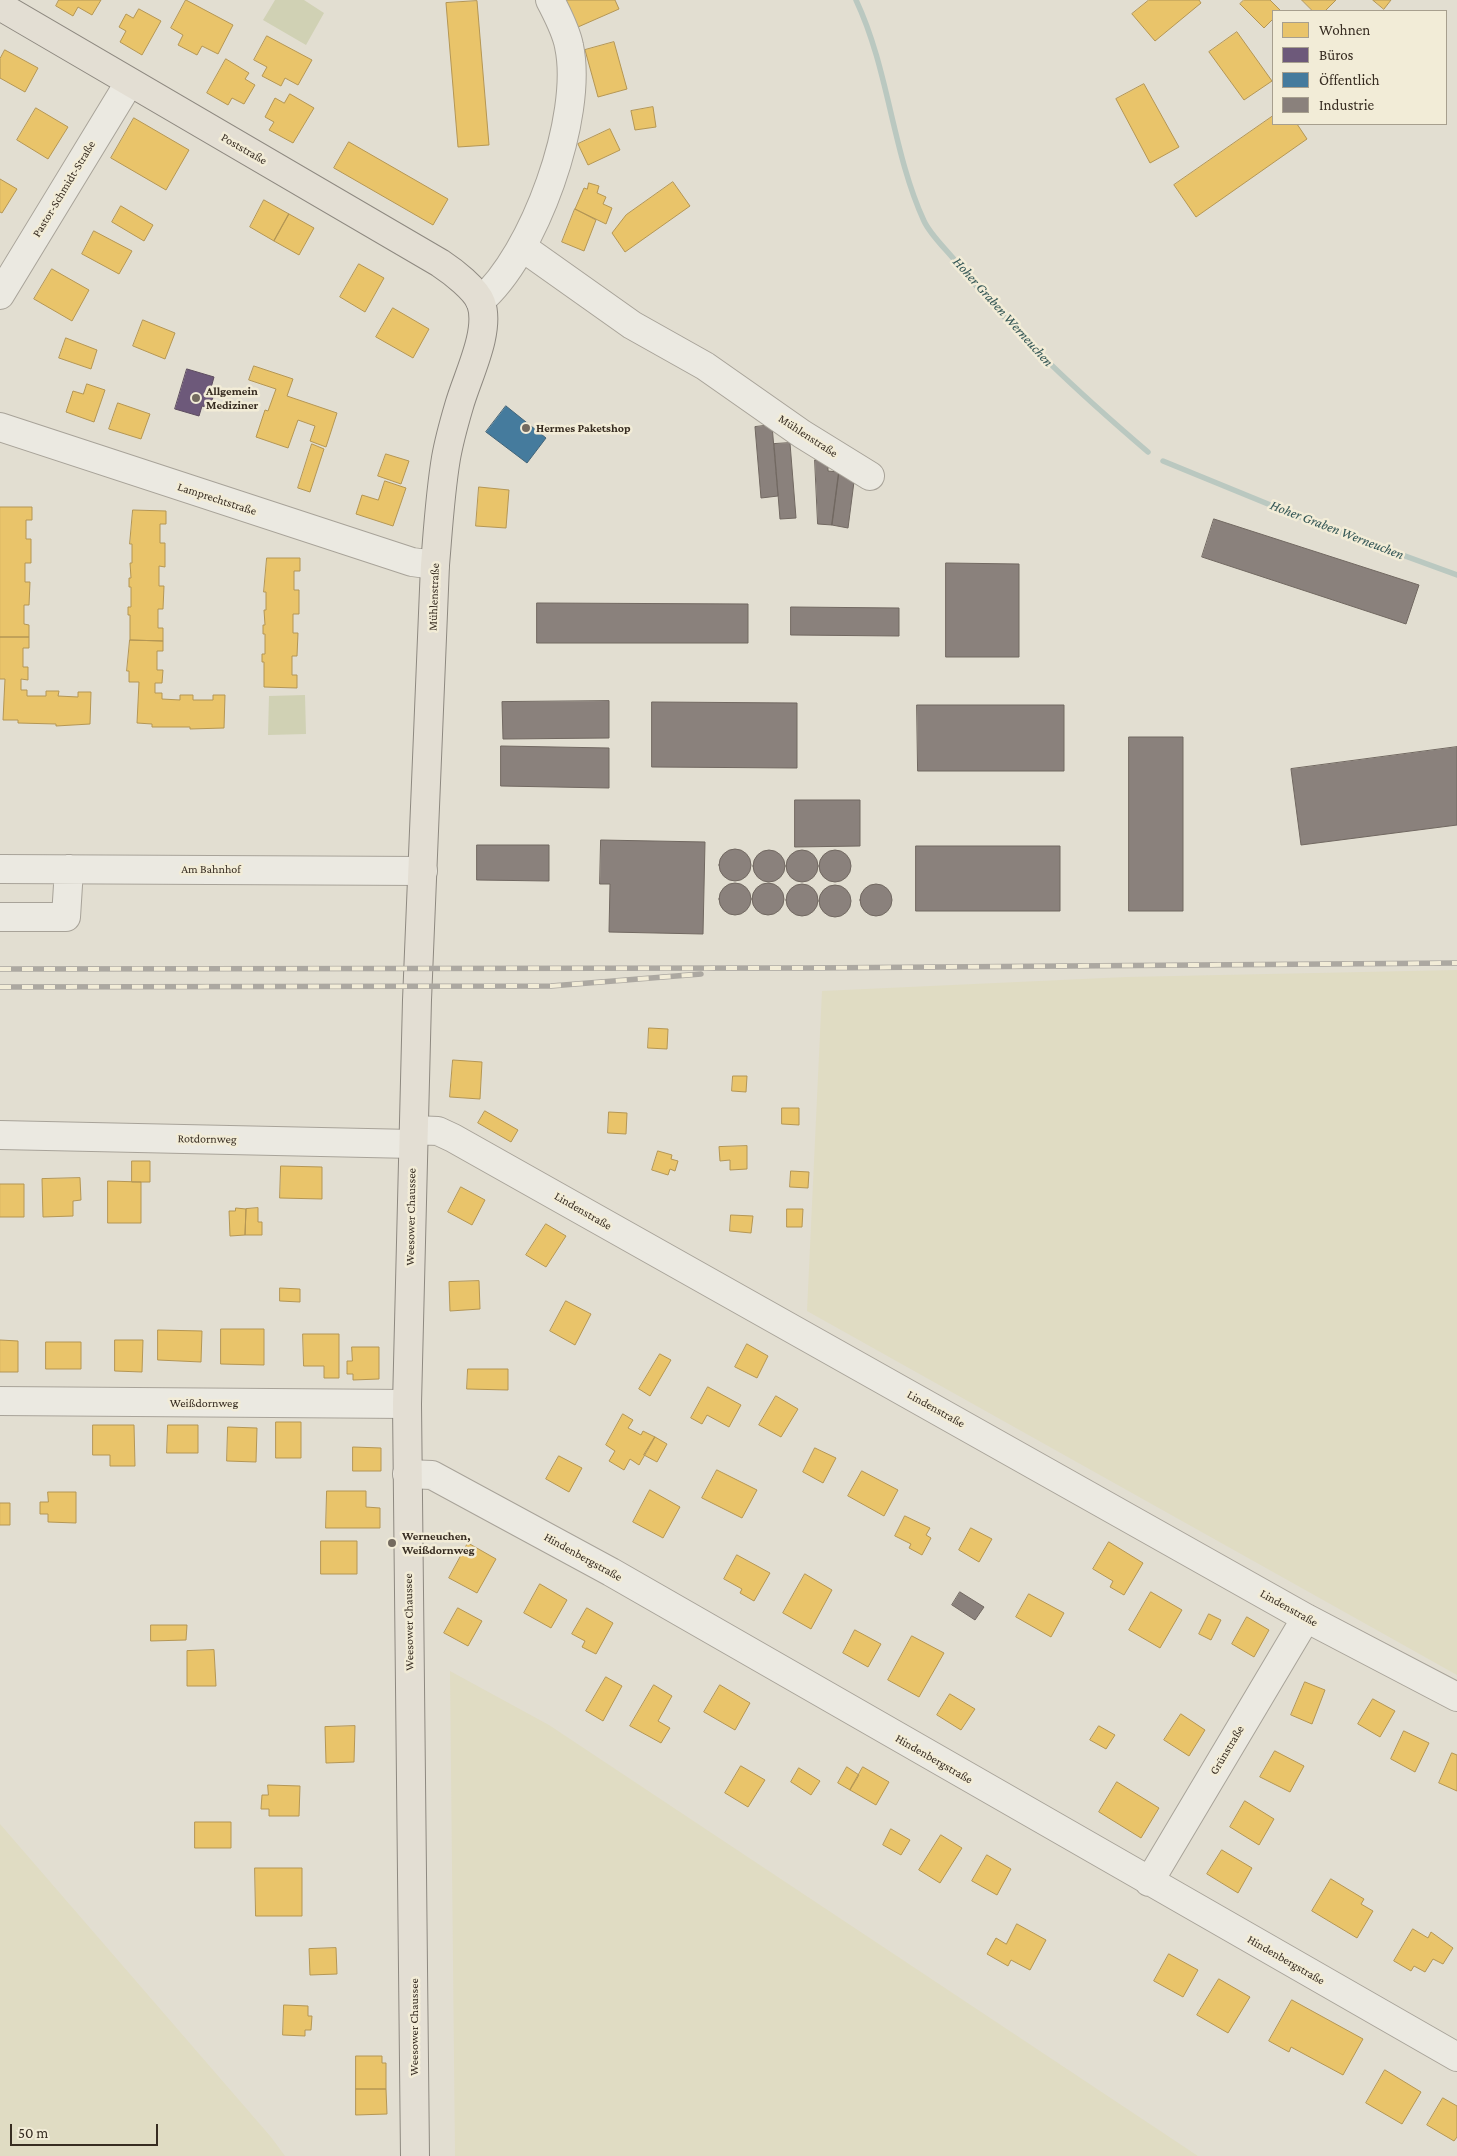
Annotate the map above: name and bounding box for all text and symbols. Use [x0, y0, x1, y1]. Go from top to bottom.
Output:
legend [1272, 10, 1447, 125]
text: Wohnen [1319, 22, 1370, 38]
text: Büros [1319, 47, 1354, 63]
text: Öffentlich [1319, 72, 1380, 88]
text: Industrie [1319, 97, 1374, 113]
street label: Poststraße [219, 130, 269, 168]
street label: Pastor-Schmidt-Straße [29, 138, 99, 240]
water label: Hoher Graben Werneuchen [949, 254, 1057, 370]
place label: Allgemein Mediziner [206, 384, 258, 412]
marker: Allgemein Mediziner [190, 392, 202, 404]
street label: Mühlenstraße [776, 411, 840, 461]
place label: Hermes Paketshop [536, 421, 631, 435]
marker: Hermes Paketshop [520, 422, 532, 434]
street label: Lamprechtstraße [176, 479, 258, 519]
water label: Hoher Graben Werneuchen [1268, 497, 1406, 563]
street label: Mühlenstraße [426, 563, 442, 631]
street label: Am Bahnhof [181, 862, 241, 876]
street label: Rotdornweg [177, 1131, 237, 1147]
street label: Weesower Chaussee [403, 1168, 419, 1266]
street label: Lindenstraße [552, 1189, 614, 1233]
street label: Lindenstraße [905, 1387, 967, 1431]
street label: Weißdornweg [170, 1396, 238, 1410]
place label: Werneuchen, Weißdornweg [402, 1529, 475, 1557]
street label: Hindenbergstraße [541, 1530, 625, 1584]
marker: Werneuchen, Weißdornweg [386, 1537, 398, 1549]
street label: Weesower Chaussee [401, 1573, 417, 1671]
street label: Lindenstraße [1258, 1586, 1320, 1630]
street label: Grünstraße [1207, 1723, 1247, 1777]
street label: Hindenbergstraße [893, 1731, 975, 1787]
street label: Hindenbergstraße [1245, 1932, 1327, 1988]
street label: Weesower Chaussee [407, 1978, 421, 2076]
scale bar [12, 2114, 160, 2146]
text: 50 m [18, 2125, 48, 2141]

